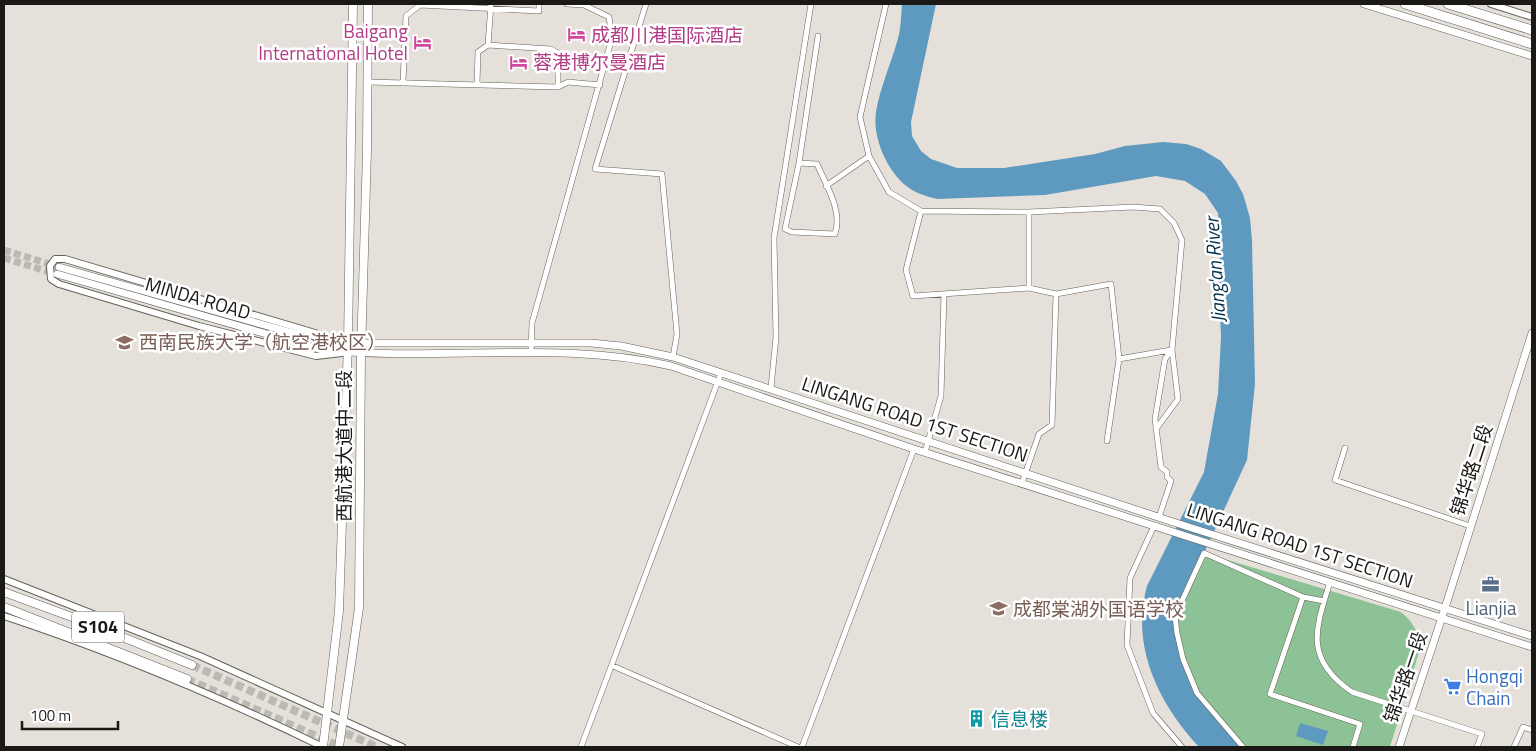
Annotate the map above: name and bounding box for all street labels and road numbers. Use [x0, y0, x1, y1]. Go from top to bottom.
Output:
street label: MINDA ROAD [142, 269, 254, 326]
street label: LINGANG ROAD 1ST SECTION [798, 368, 1032, 469]
street label: 西航港大道中二段 [329, 370, 358, 522]
street label: 锦华路二段 [1442, 420, 1499, 520]
street label: LINGANG ROAD 1ST SECTION [1183, 494, 1417, 595]
road number: S104 [72, 612, 124, 642]
street label: 锦华路一段 [1375, 627, 1434, 726]

